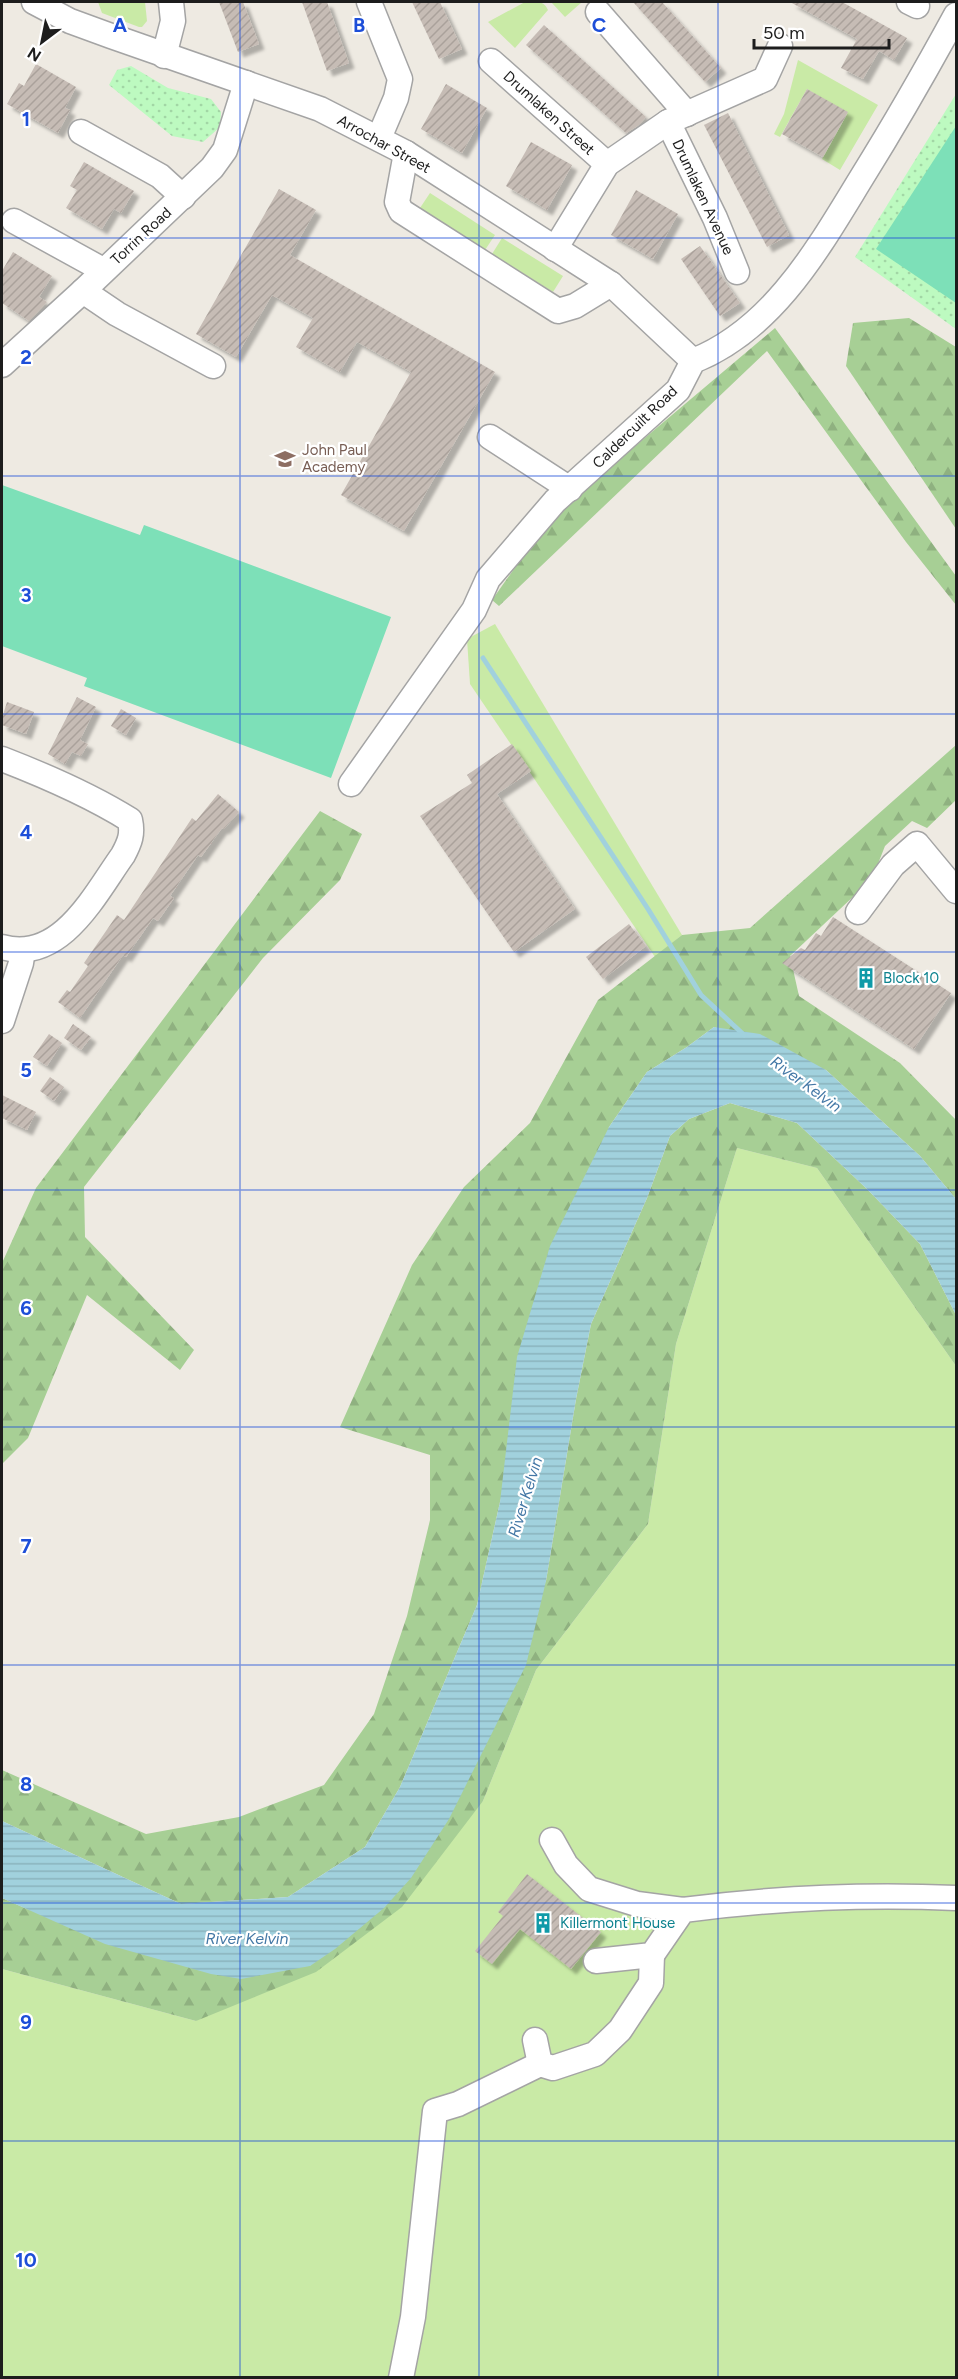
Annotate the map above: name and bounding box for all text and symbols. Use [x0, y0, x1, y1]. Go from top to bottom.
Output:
north arrow [12, 12, 72, 72]
scale bar [754, 12, 889, 50]
text: A [113, 13, 128, 37]
text: B [353, 13, 365, 37]
text: C [592, 13, 606, 37]
text: 50 m [763, 22, 805, 44]
text: N [24, 43, 45, 66]
street label: Drumlaken Street [500, 67, 599, 159]
text: 1 [22, 107, 30, 131]
street label: Arrochar Street [334, 111, 434, 177]
street label: Drumlaken Avenue [668, 136, 738, 258]
street label: Torrin Road [107, 203, 175, 269]
text: 2 [20, 345, 32, 369]
street label: Caldercuilt Road [589, 382, 681, 472]
place label: John Paul Academy [302, 441, 367, 476]
school or university icon: John Paul Academy [273, 447, 297, 471]
text: 3 [20, 583, 32, 607]
text: 4 [20, 820, 33, 844]
building icon: Block 10 [854, 966, 878, 990]
place label: Block 10 [883, 969, 939, 987]
water label: River Kelvin [767, 1052, 845, 1116]
text: 5 [20, 1058, 32, 1082]
text: 6 [20, 1296, 32, 1320]
water label: River Kelvin [504, 1454, 546, 1539]
text: 7 [20, 1534, 32, 1558]
text: 8 [20, 1772, 32, 1796]
building icon: Killermont House [531, 1911, 555, 1935]
place label: Killermont House [560, 1914, 675, 1932]
water label: River Kelvin [206, 1929, 289, 1948]
text: 9 [20, 2010, 32, 2034]
text: 10 [15, 2248, 37, 2272]

